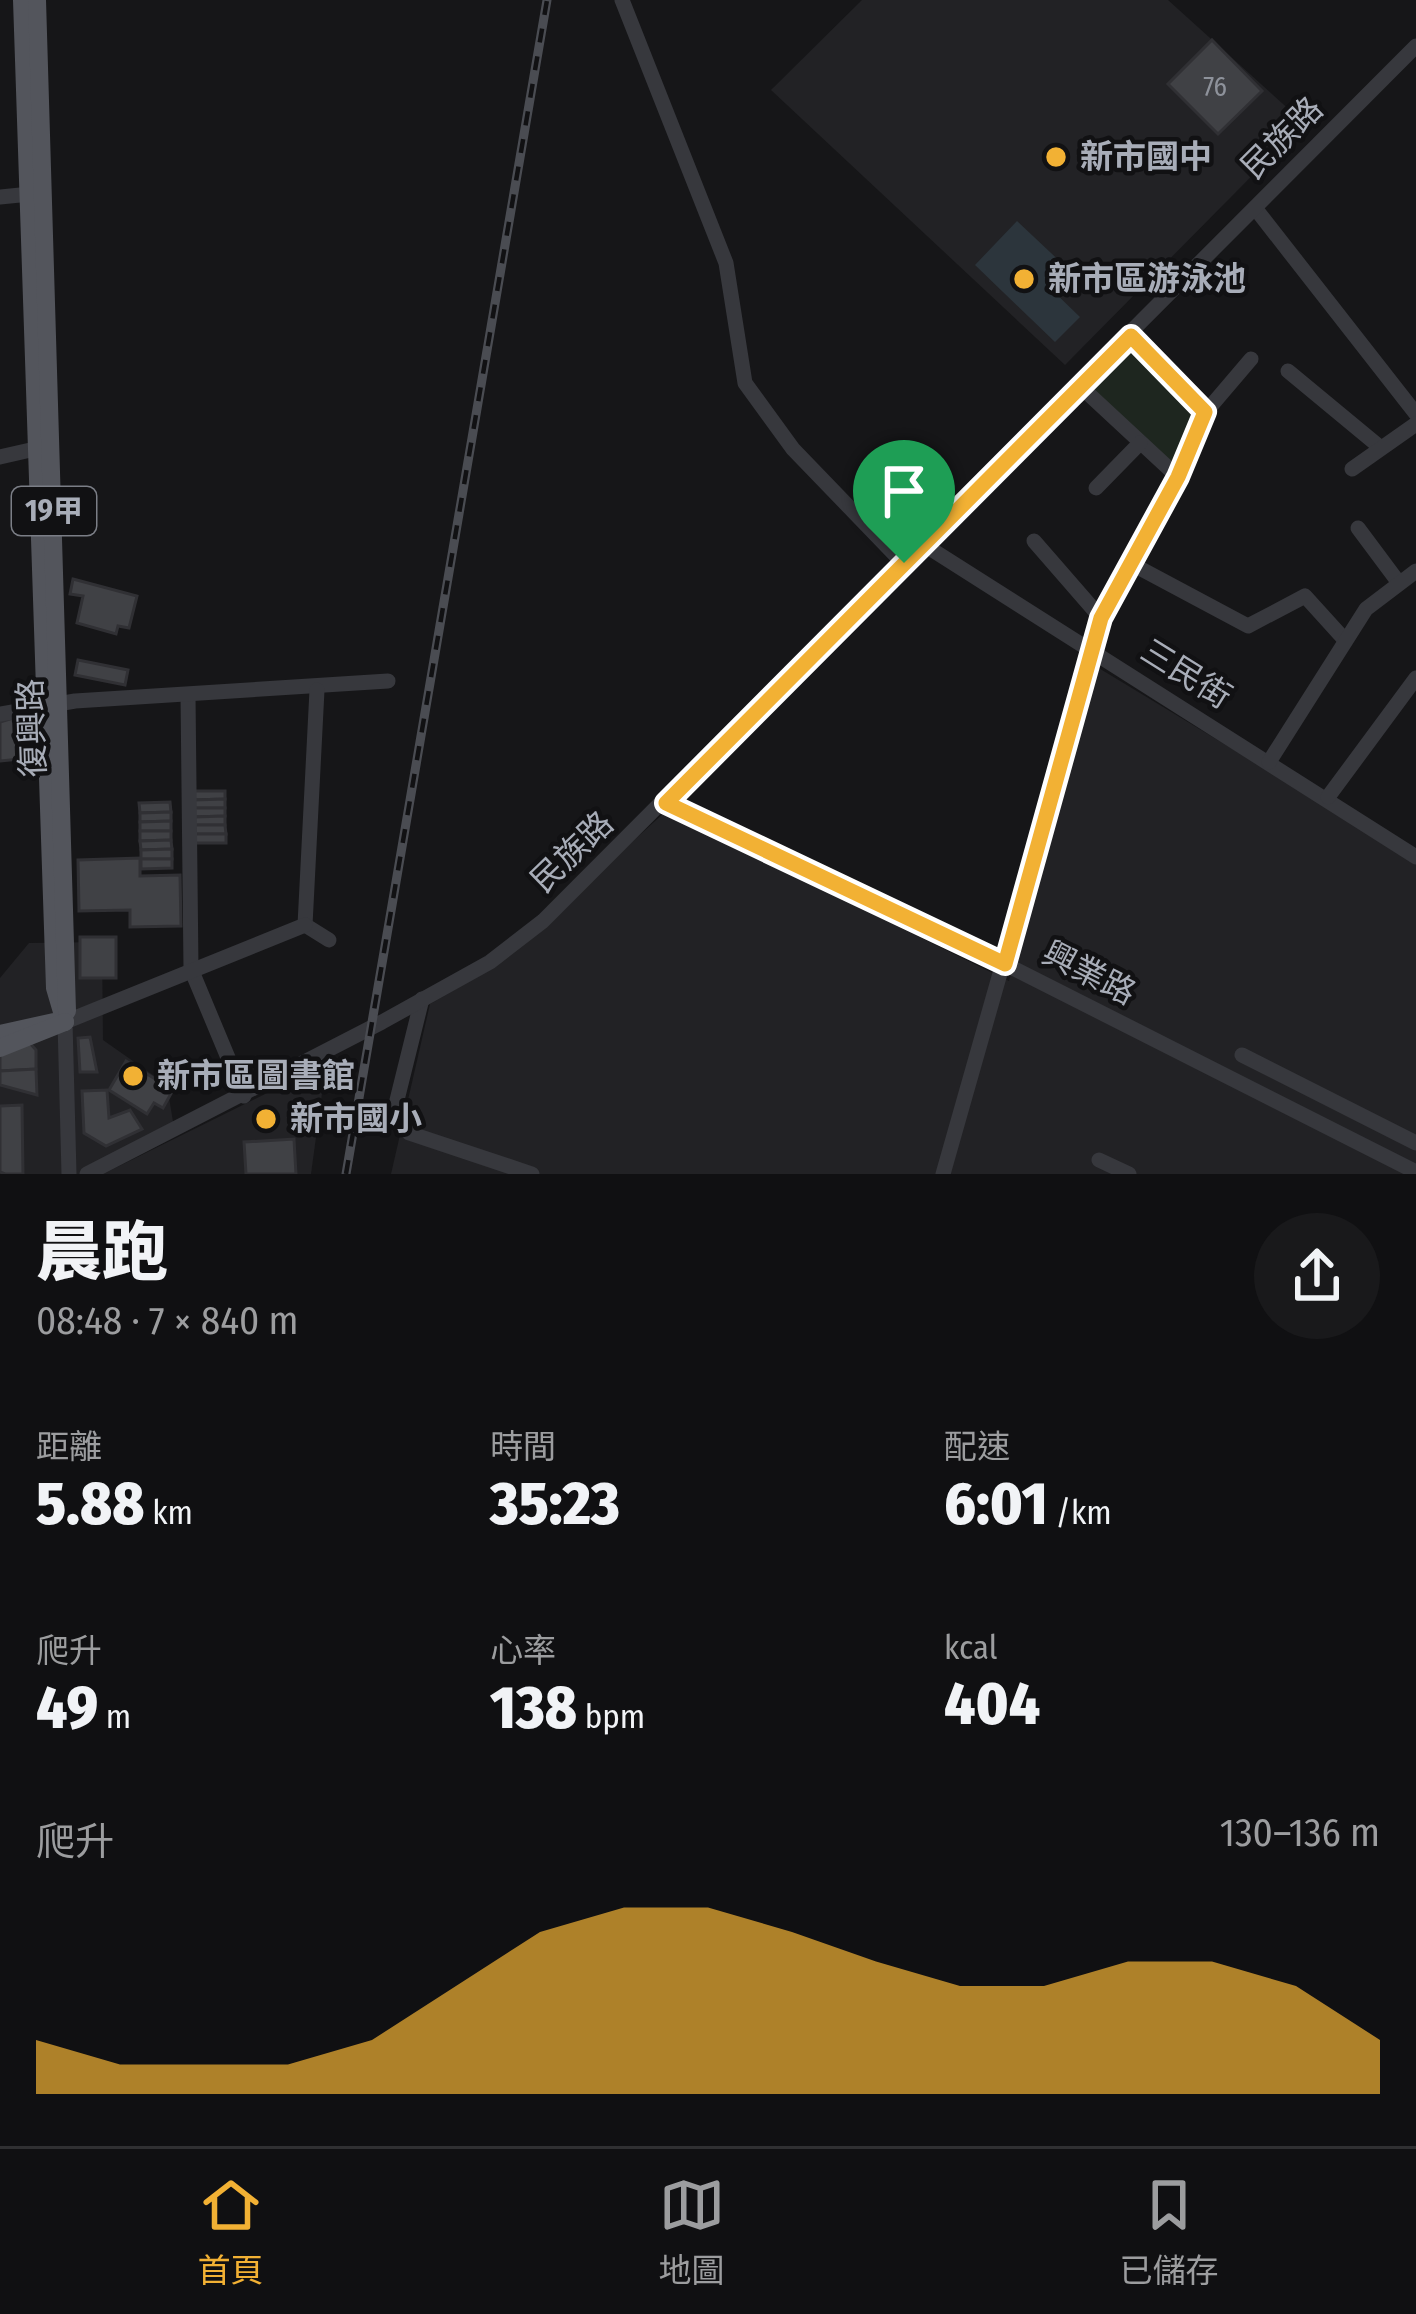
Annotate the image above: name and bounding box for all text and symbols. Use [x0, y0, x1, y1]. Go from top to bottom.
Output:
house number: 76 [1203, 71, 1227, 103]
street label: 民族路 [1233, 89, 1331, 187]
place label: 新市國中 [1080, 137, 1212, 177]
marker: 新市國中 [1043, 144, 1069, 170]
place label: 新市區游泳池 [1048, 259, 1246, 299]
marker: 新市區游泳池 [1011, 266, 1037, 292]
pin [853, 440, 955, 563]
icon: arrive [871, 458, 937, 524]
road number: 19甲 [12, 487, 96, 535]
street label: 三民街 [1133, 631, 1239, 717]
street label: 復興路 [10, 678, 54, 778]
street label: 民族路 [522, 803, 622, 901]
street label: 興業路 [1036, 933, 1142, 1013]
place label: 新市區圖書館 [157, 1056, 355, 1096]
marker: 新市區圖書館 [120, 1063, 146, 1089]
place label: 新市國小 [290, 1099, 422, 1139]
marker: 新市國小 [253, 1106, 279, 1132]
text: 晨跑 [36, 1213, 168, 1292]
button: share [1254, 1213, 1380, 1339]
text: 08:48 · 7 × 840 m [36, 1298, 299, 1344]
text: 距離 [36, 1427, 102, 1467]
text: 時間 [490, 1427, 556, 1467]
text: 配速 [944, 1427, 1010, 1467]
text: 5.88 [36, 1468, 144, 1540]
text: 35:23 [490, 1468, 620, 1540]
text: 6:01 [944, 1468, 1048, 1540]
text: km [144, 1493, 193, 1533]
text: /km [1048, 1493, 1112, 1533]
text: kcal [944, 1628, 997, 1668]
text: 爬升 [36, 1631, 102, 1671]
text: 心率 [490, 1631, 556, 1671]
text: 404 [944, 1668, 1040, 1740]
text: 49 [36, 1672, 98, 1744]
text: 138 [490, 1672, 577, 1744]
text: m [98, 1697, 131, 1737]
text: bpm [577, 1697, 645, 1737]
text: 130–136 m [1220, 1810, 1380, 1856]
text: 爬升 [36, 1819, 114, 1865]
tab: 首頁 [198, 2172, 264, 2292]
tab: 地圖 [659, 2172, 725, 2292]
tab: 已儲存 [1120, 2172, 1219, 2292]

